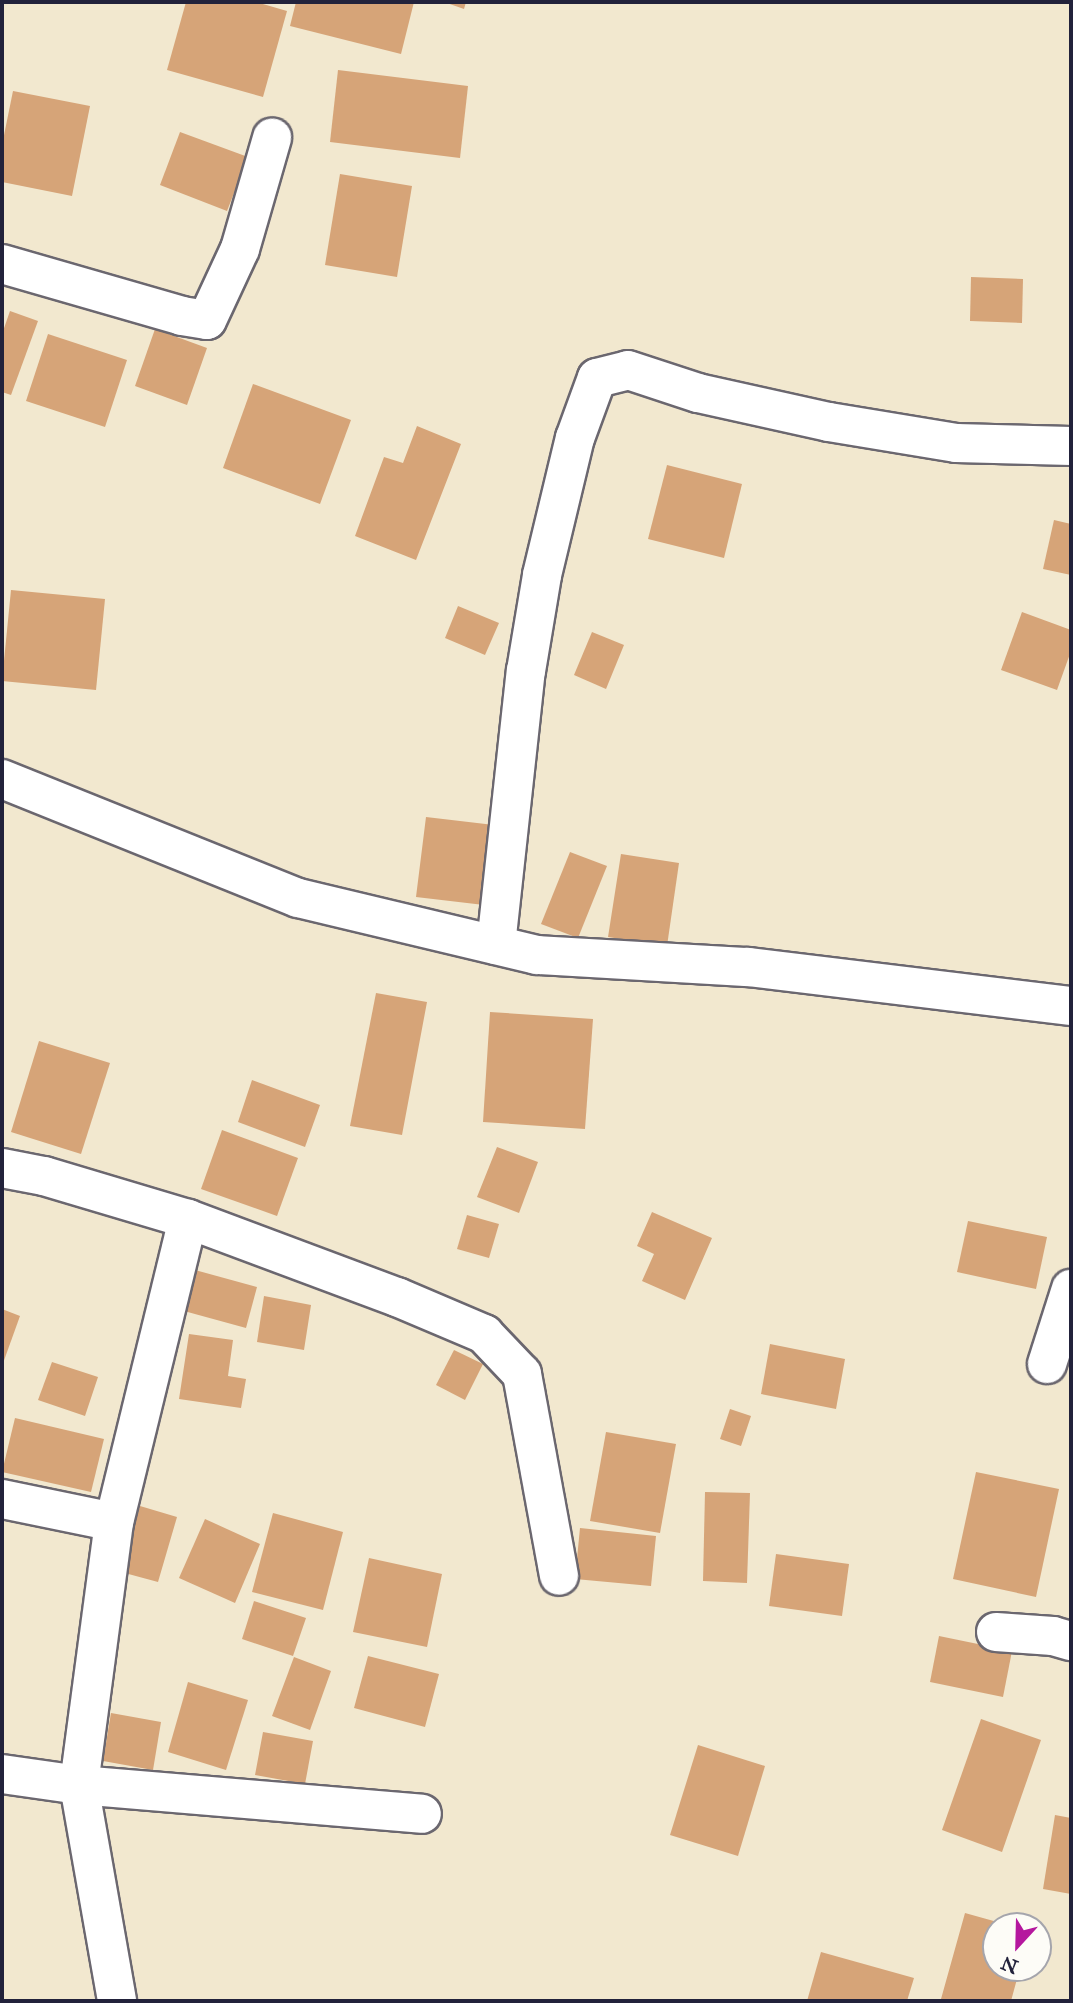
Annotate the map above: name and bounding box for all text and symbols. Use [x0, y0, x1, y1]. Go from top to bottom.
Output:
north arrow [982, 1912, 1052, 1982]
text: N [998, 1951, 1021, 1979]

